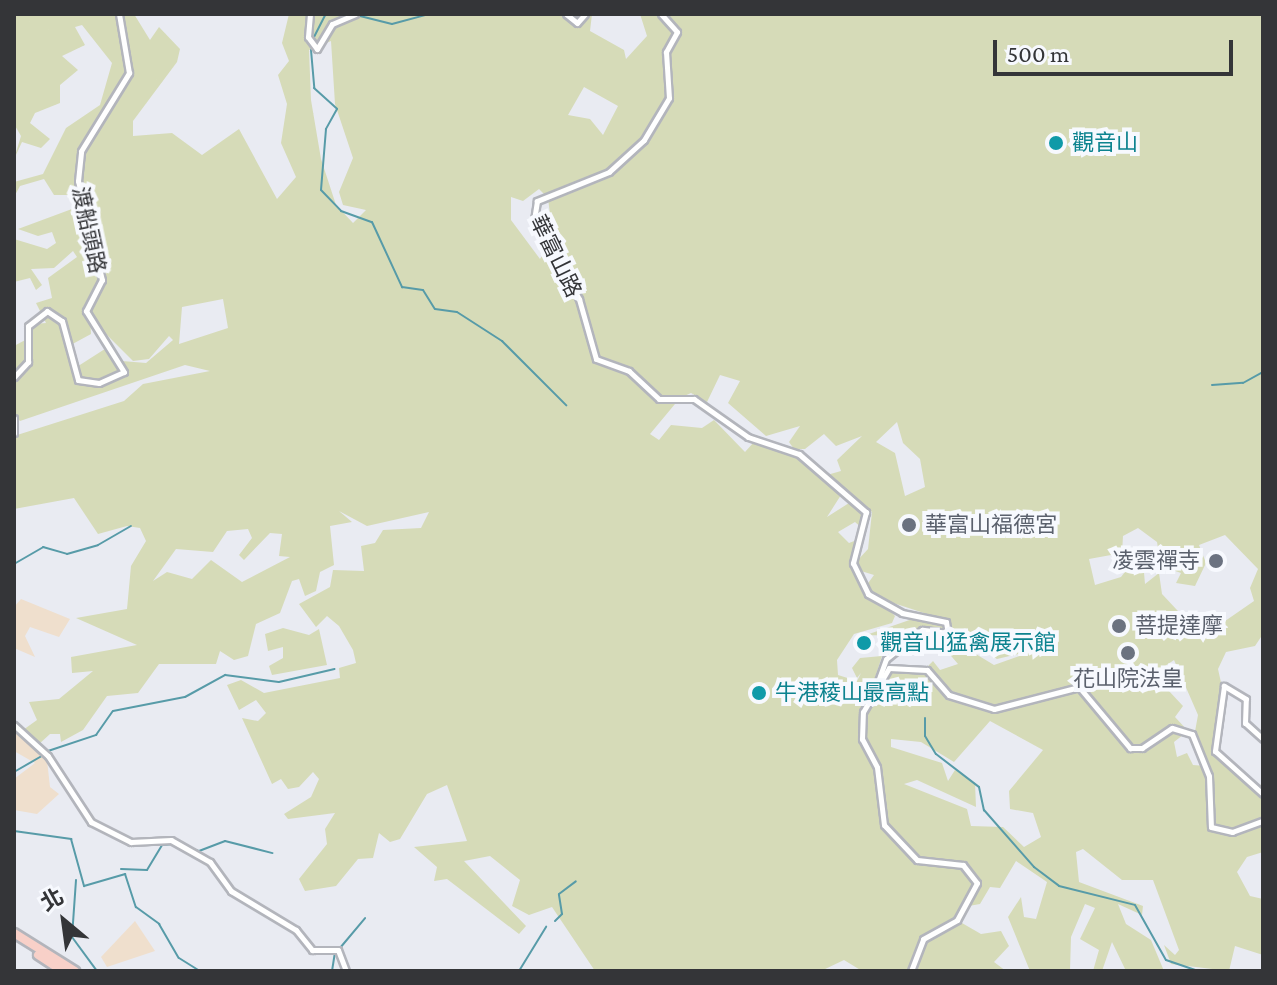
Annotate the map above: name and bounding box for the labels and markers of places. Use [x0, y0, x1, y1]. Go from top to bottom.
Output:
place label: 觀音山 [1072, 130, 1138, 156]
marker: 觀音山 [1047, 134, 1065, 152]
place label: 華富山福德宮 [925, 512, 1057, 538]
marker: 華富山福德宮 [900, 516, 918, 534]
place label: 凌雲禪寺 [1112, 548, 1200, 574]
marker: 凌雲禪寺 [1207, 552, 1225, 570]
place label: 菩提達摩 [1135, 613, 1223, 639]
marker: 菩提達摩 [1110, 617, 1128, 635]
place label: 觀音山猛禽展示館 [880, 630, 1056, 656]
marker: 觀音山猛禽展示館 [855, 634, 873, 652]
marker: 花山院法皇 [1119, 644, 1137, 662]
place label: 花山院法皇 [1073, 666, 1183, 692]
place label: 牛港稜山最高點 [775, 680, 929, 706]
marker: 牛港稜山最高點 [750, 684, 768, 702]

